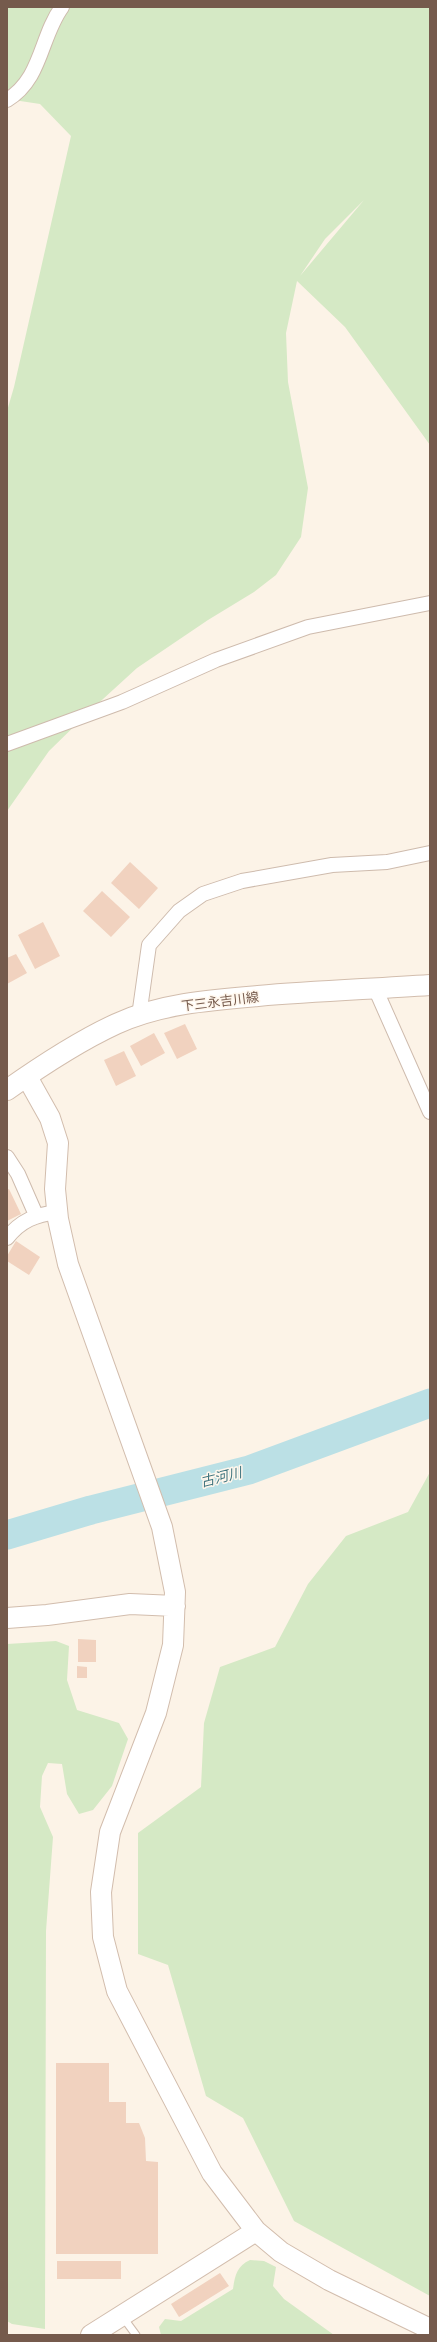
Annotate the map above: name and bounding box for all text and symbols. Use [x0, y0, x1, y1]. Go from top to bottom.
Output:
street label: 下三永吉川線 [180, 988, 260, 1014]
water label: 古河川 [198, 1463, 245, 1491]

